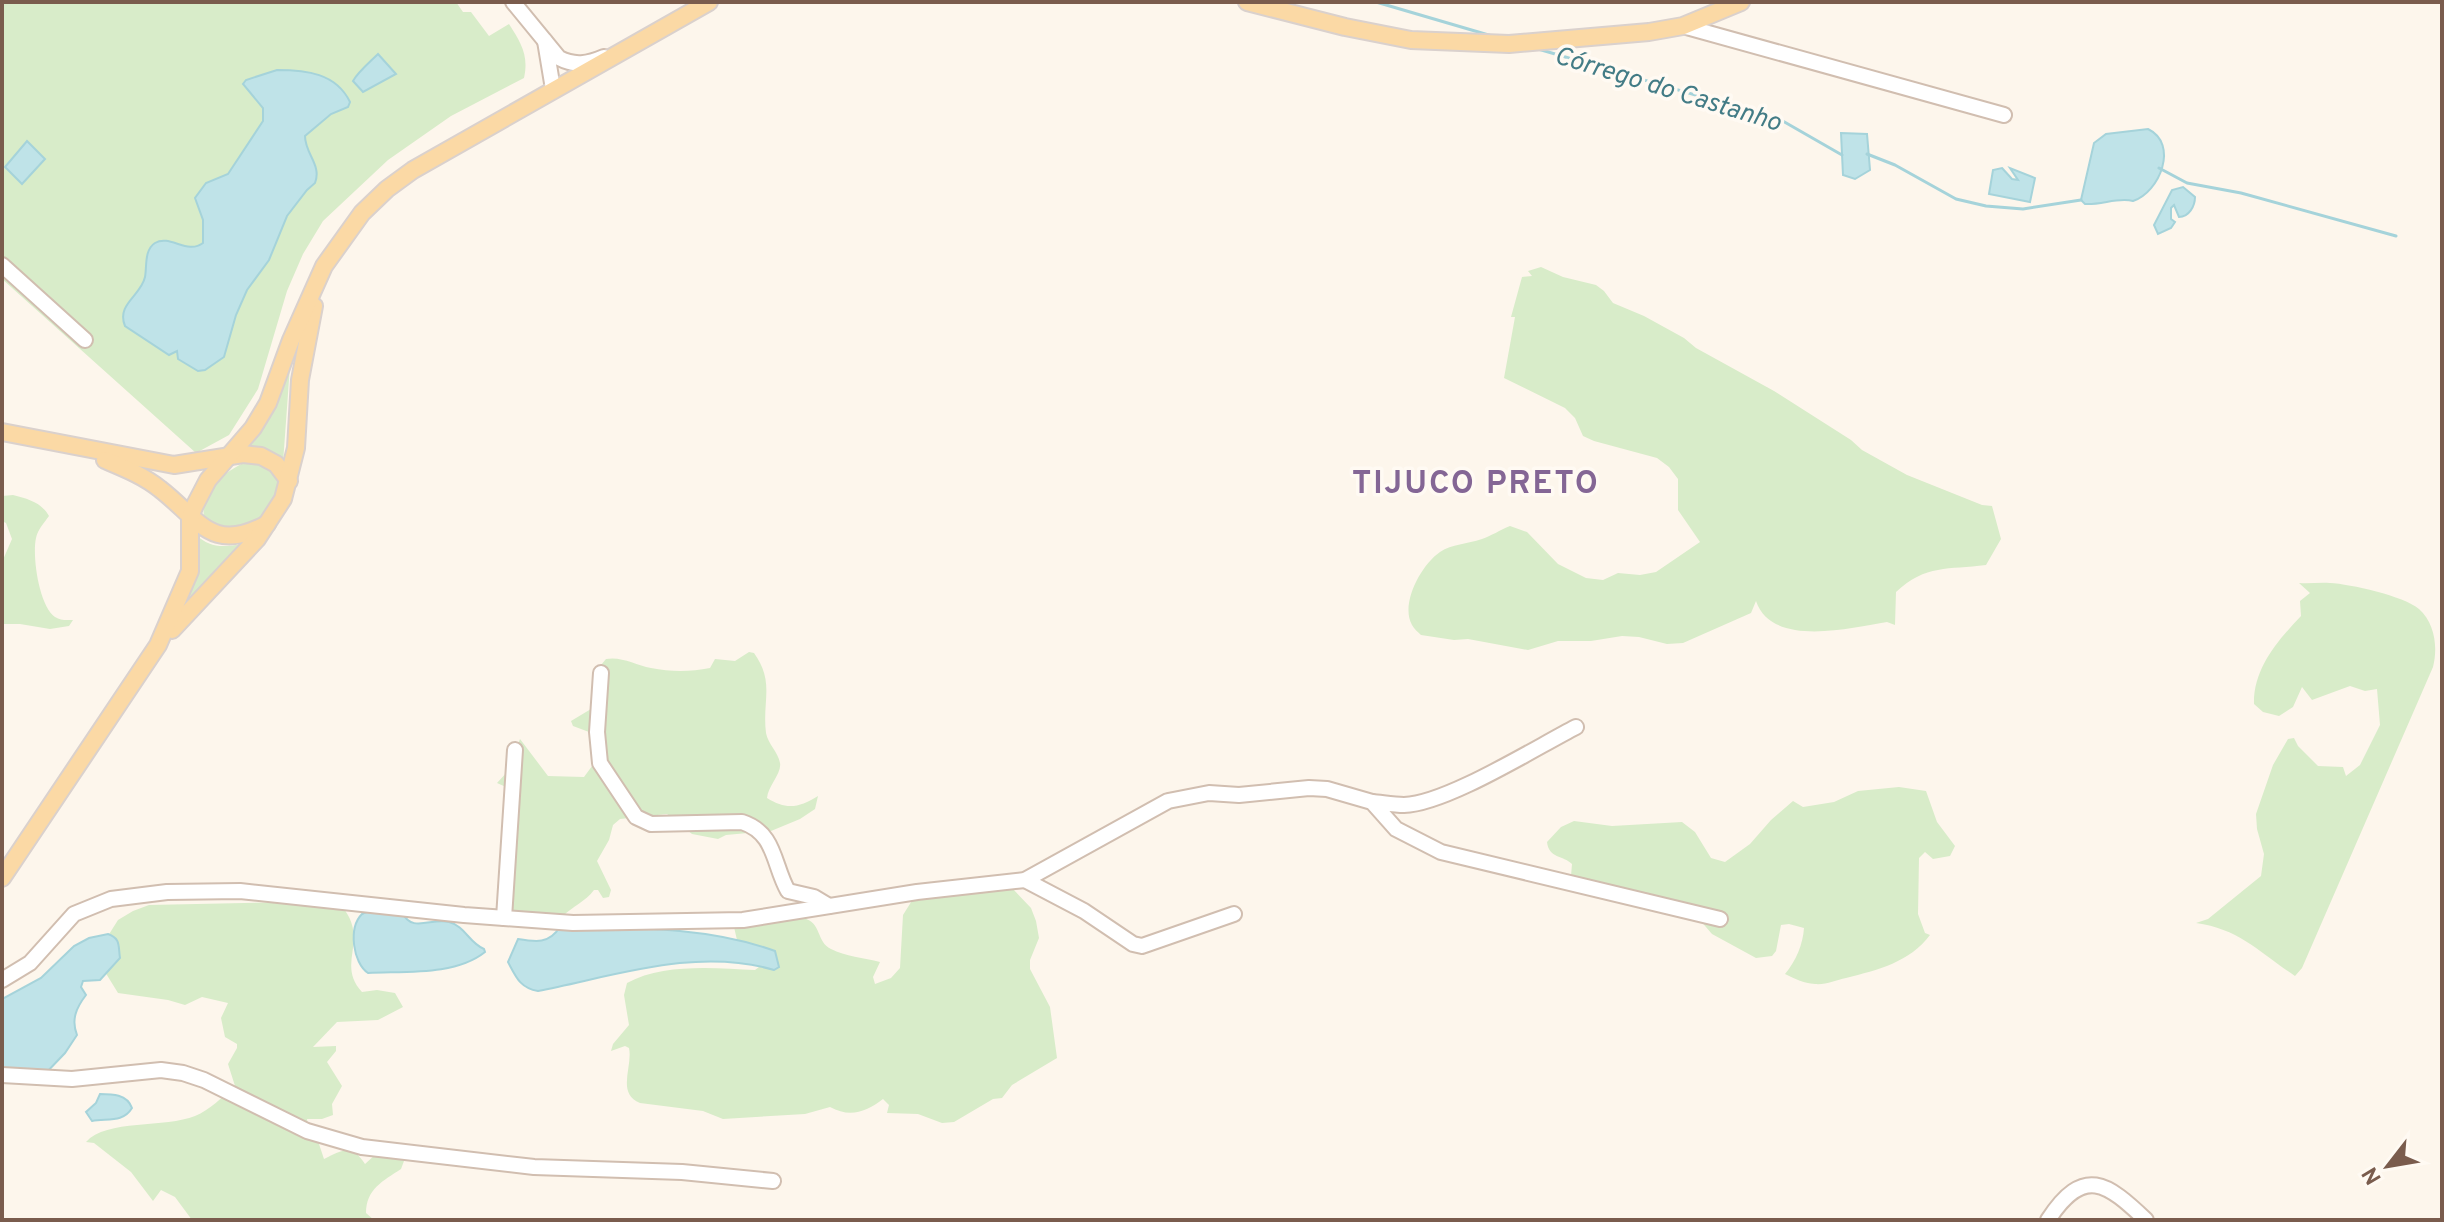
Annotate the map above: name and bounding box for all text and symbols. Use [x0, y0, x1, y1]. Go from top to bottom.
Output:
water label: Córrego do Castanho [1550, 40, 1785, 141]
district label: TIJUCO PRETO [1352, 465, 1600, 505]
north arrow [2348, 1126, 2428, 1206]
text: N [2357, 1161, 2389, 1189]

